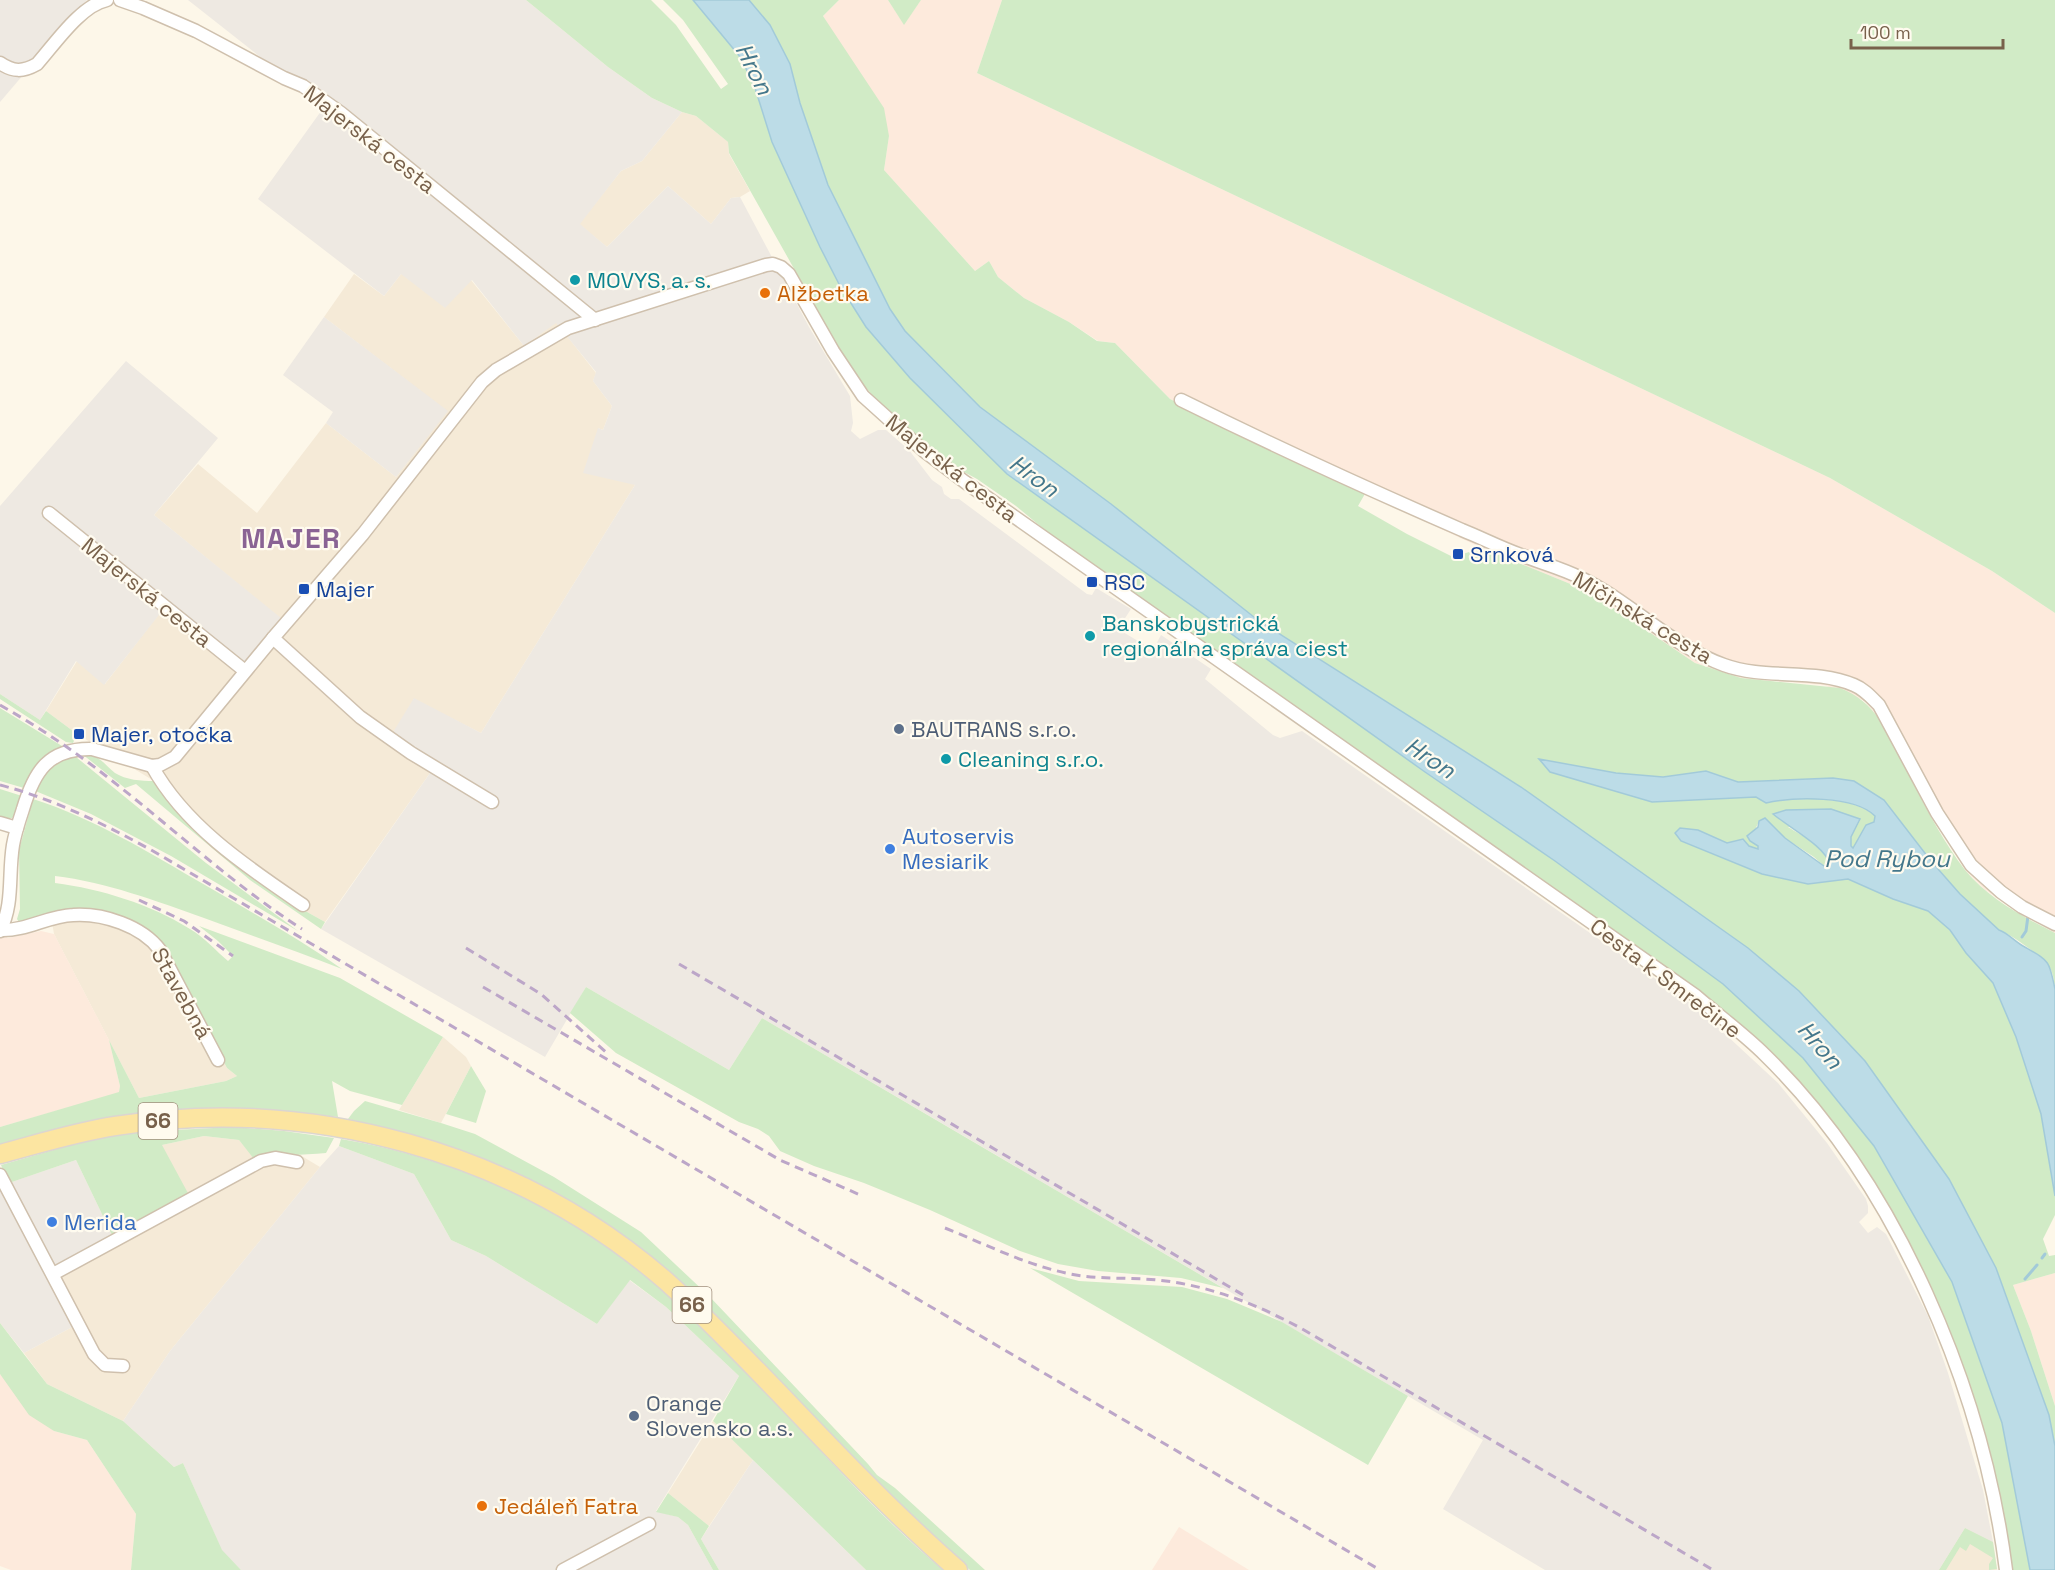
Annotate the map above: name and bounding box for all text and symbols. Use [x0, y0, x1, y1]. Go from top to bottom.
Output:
scale bar [1851, 12, 2002, 50]
text: 100 m [1860, 21, 1911, 44]
water label: Hron [728, 38, 781, 101]
street label: Majerská cesta [298, 79, 442, 199]
place label: MOVYS, a. s. [587, 266, 711, 294]
marker: MOVYS, a. s. [568, 273, 582, 287]
place label: Alžbetka [777, 279, 869, 307]
marker: Alžbetka [758, 286, 772, 300]
street label: Majerská cesta [880, 408, 1024, 528]
water label: Hron [1003, 447, 1066, 505]
district label: MAJER [241, 520, 341, 556]
street label: Majerská cesta [76, 531, 218, 653]
place label: Srnková [1470, 540, 1554, 568]
marker: Srnková [1451, 547, 1465, 561]
street label: Mičinská cesta [1568, 564, 1718, 670]
place label: RSC [1104, 568, 1146, 596]
place label: Majer [316, 575, 374, 603]
marker: RSC [1085, 575, 1099, 589]
marker: Majer [297, 582, 311, 596]
place label: Banskobystrická regionálna správa ciest [1102, 609, 1348, 662]
marker: Banskobystrická regionálna správa ciest [1083, 629, 1097, 643]
place label: BAUTRANS s.r.o. [911, 715, 1077, 743]
place label: Majer, otočka [91, 720, 233, 748]
marker: BAUTRANS s.r.o. [892, 722, 906, 736]
marker: Majer, otočka [72, 727, 86, 741]
water label: Hron [1399, 730, 1462, 786]
place label: Cleaning s.r.o. [958, 745, 1104, 773]
marker: Cleaning s.r.o. [939, 752, 953, 766]
place label: Autoservis Mesiarik [902, 822, 1014, 875]
marker: Autoservis Mesiarik [883, 842, 897, 856]
water label: Pod Rybou [1824, 843, 1951, 874]
street label: Cesta k Smrečine [1585, 912, 1747, 1044]
street label: Stavebná [145, 942, 219, 1044]
water label: Hron [1791, 1014, 1851, 1076]
road number: 66 [138, 1103, 178, 1139]
place label: Merida [64, 1208, 137, 1236]
marker: Merida [45, 1215, 59, 1229]
road number: 66 [672, 1287, 712, 1323]
place label: Orange Slovensko a.s. [646, 1389, 793, 1442]
marker: Orange Slovensko a.s. [627, 1409, 641, 1423]
place label: Jedáleň Fatra [494, 1492, 639, 1520]
marker: Jedáleň Fatra [475, 1499, 489, 1513]

